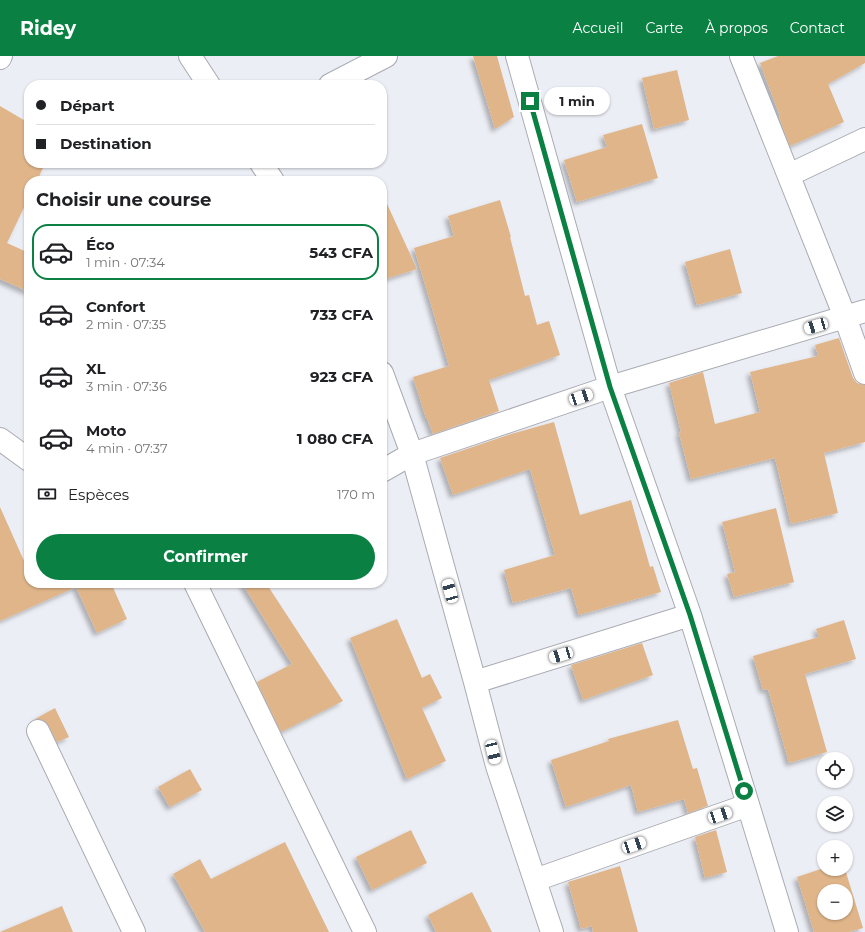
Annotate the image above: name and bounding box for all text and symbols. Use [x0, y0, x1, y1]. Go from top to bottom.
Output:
text: Ridey [20, 17, 76, 40]
text: Accueil [573, 19, 624, 37]
text: Carte [646, 19, 683, 37]
text: À propos [705, 19, 768, 37]
text: Contact [790, 19, 845, 37]
callout: 1 min [544, 87, 610, 115]
route end [521, 92, 539, 110]
text: 1 min [559, 93, 595, 109]
text: Départ [60, 96, 115, 115]
text: Destination [60, 134, 152, 153]
text: Choisir une course [36, 189, 211, 211]
icon: car [38, 234, 74, 270]
text: Éco [86, 235, 115, 254]
text: 543 CFA [309, 243, 373, 262]
text: 1 min · 07:34 [86, 254, 165, 270]
icon: car [38, 296, 74, 332]
text: Confort [86, 297, 146, 316]
text: 733 CFA [310, 305, 373, 324]
text: 2 min · 07:35 [86, 316, 166, 332]
car [803, 317, 829, 335]
icon: car [38, 358, 74, 394]
text: XL [86, 359, 105, 378]
text: 923 CFA [310, 367, 373, 386]
text: 3 min · 07:36 [86, 378, 167, 394]
car [568, 387, 594, 407]
icon: car [38, 420, 74, 456]
text: Moto [86, 421, 126, 440]
text: 1 080 CFA [297, 429, 373, 448]
text: 4 min · 07:37 [86, 440, 168, 456]
icon: cash [36, 483, 58, 505]
text: Espèces [68, 485, 129, 504]
text: 170 m [337, 486, 375, 502]
button: Confirmer [36, 534, 375, 580]
car [441, 578, 459, 604]
car [548, 646, 574, 664]
car [484, 739, 502, 765]
map controls [817, 752, 853, 920]
button: locate [817, 752, 853, 788]
route start [735, 782, 753, 800]
button: layers [817, 796, 853, 832]
car [707, 805, 733, 825]
car [621, 835, 647, 855]
button: + [817, 840, 853, 876]
button: − [817, 884, 853, 920]

